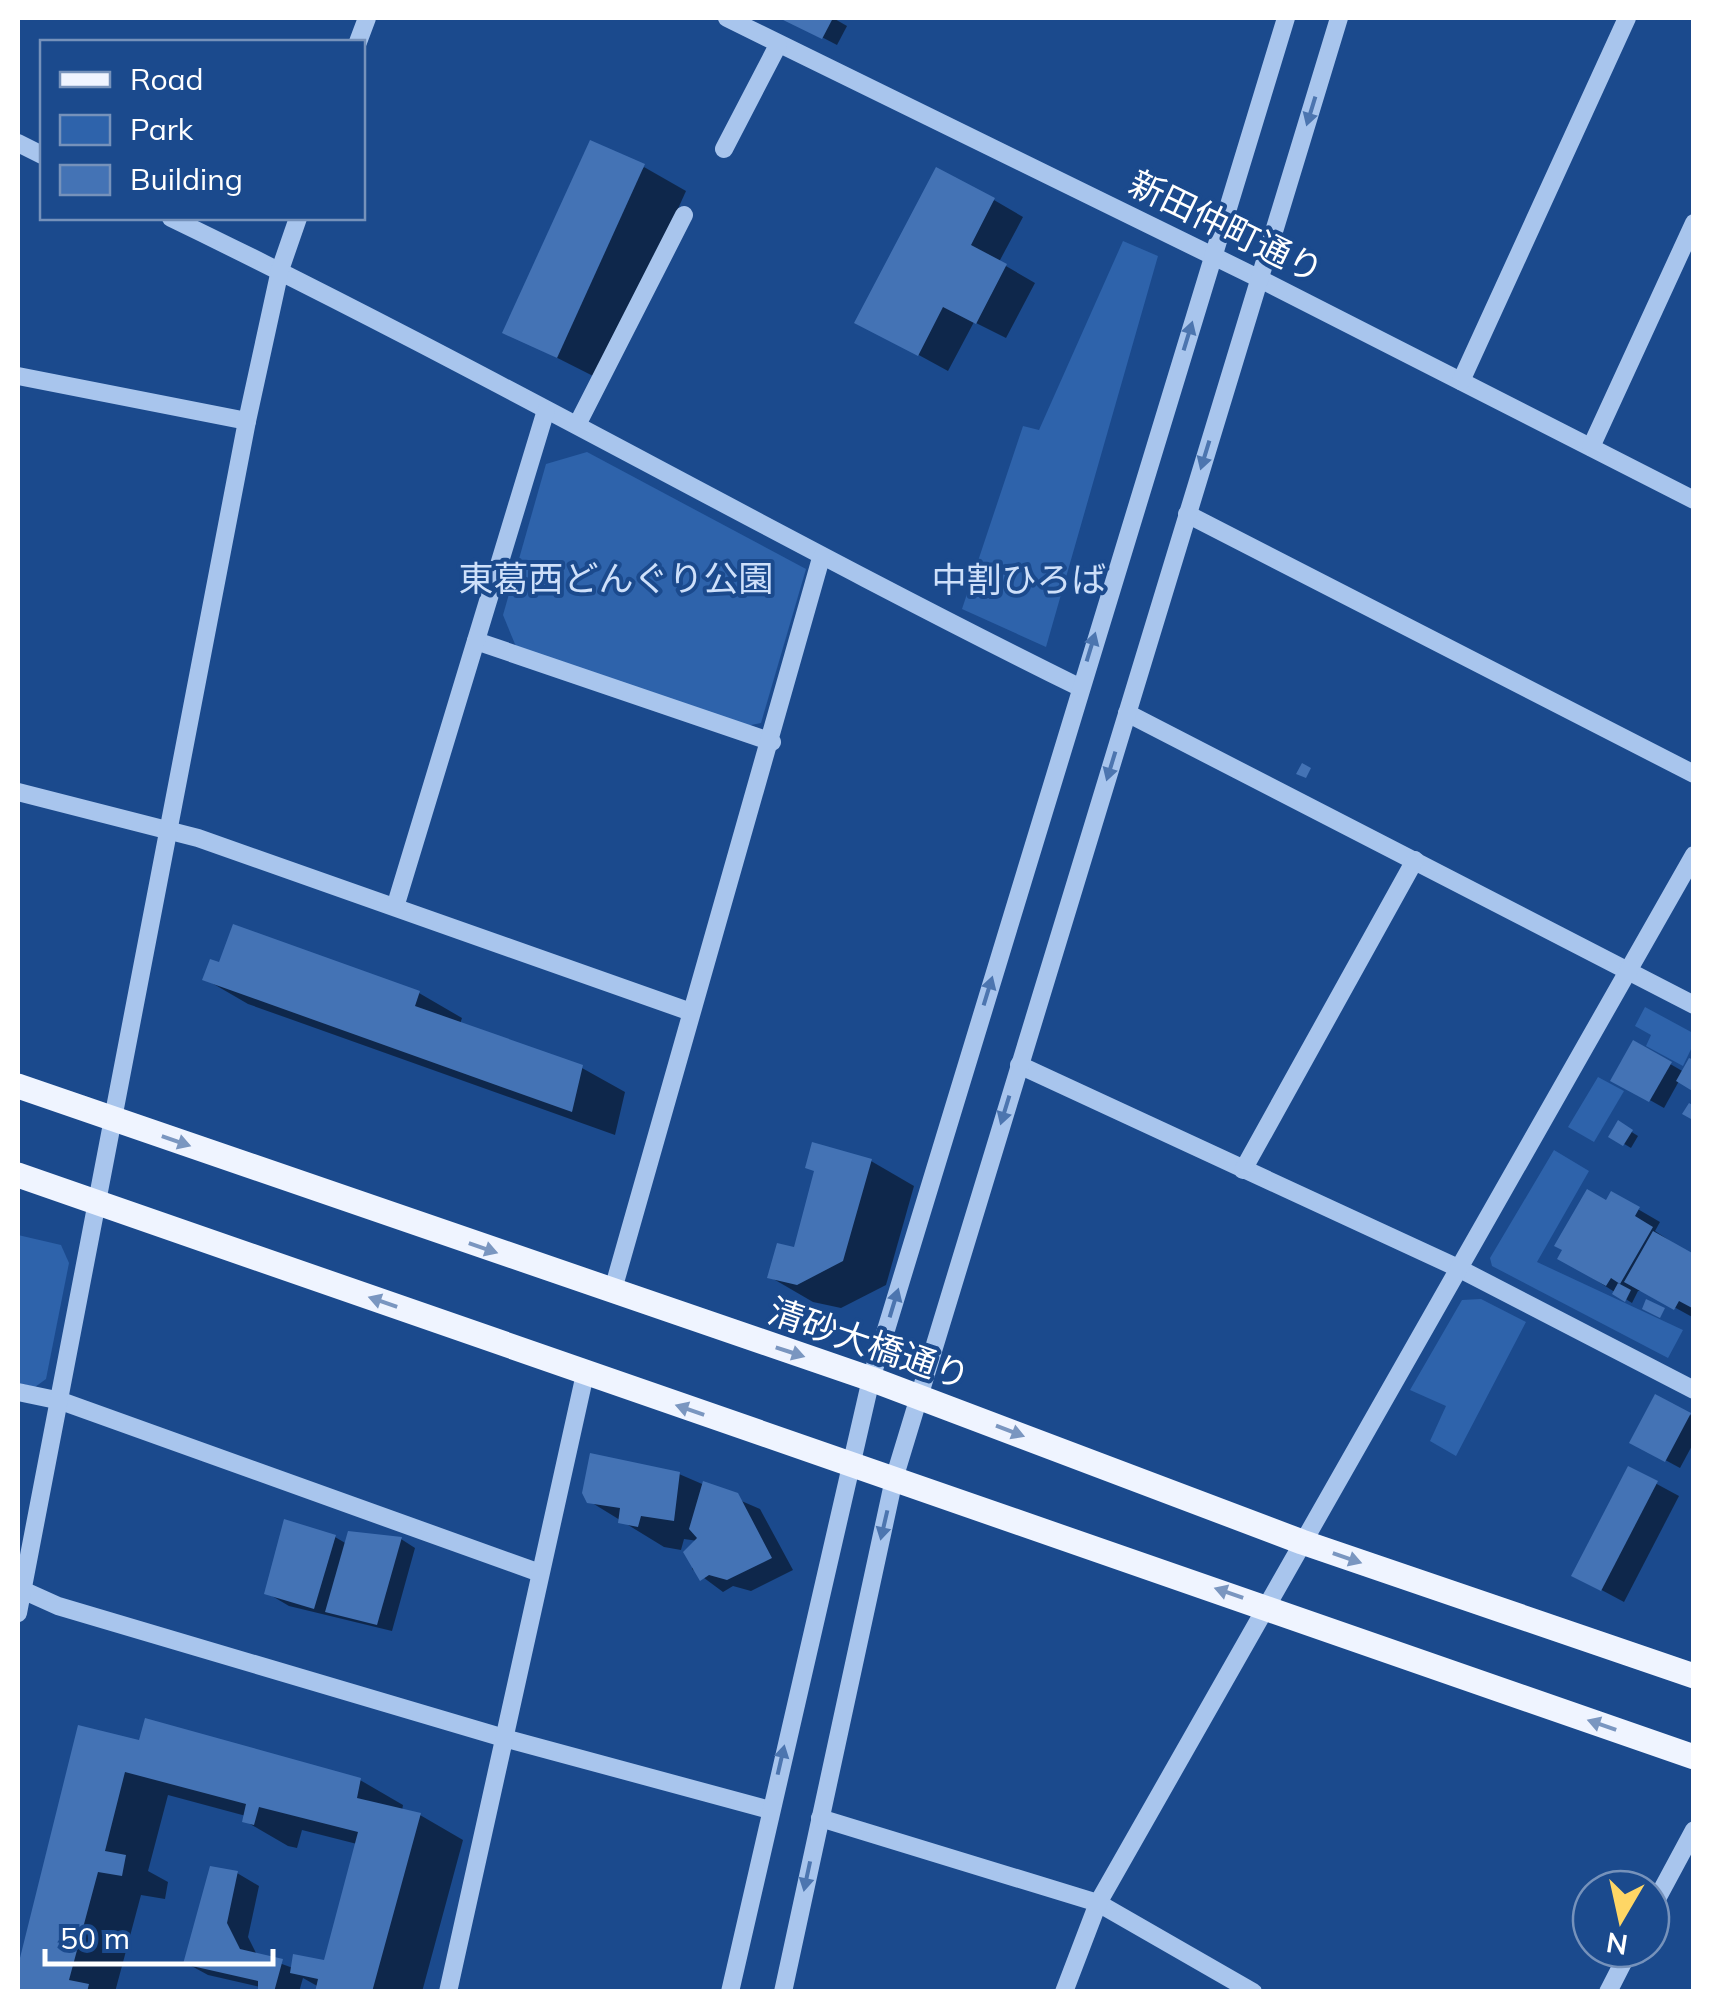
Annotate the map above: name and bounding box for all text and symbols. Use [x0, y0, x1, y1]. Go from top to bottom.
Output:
legend [40, 40, 365, 220]
text: Road [130, 60, 204, 98]
one-way arrow [1303, 96, 1318, 127]
text: Park [130, 110, 194, 148]
text: Building [130, 160, 243, 198]
street label: 新田仲町通り [1122, 160, 1330, 292]
one-way arrow [1181, 321, 1196, 351]
one-way arrow [1197, 440, 1212, 470]
park label: 東葛西どんぐり公園 [458, 556, 774, 600]
park label: 中割ひろば [931, 557, 1107, 601]
one-way arrow [1085, 632, 1100, 662]
one-way arrow [1103, 751, 1118, 782]
one-way arrow [981, 976, 996, 1006]
one-way arrow [997, 1095, 1012, 1125]
one-way arrow [161, 1135, 191, 1150]
one-way arrow [468, 1241, 498, 1256]
one-way arrow [887, 1287, 902, 1318]
street label: 清砂大橋通り [763, 1288, 976, 1398]
one-way arrow [367, 1294, 397, 1309]
one-way arrow [776, 1346, 806, 1361]
one-way arrow [674, 1401, 704, 1416]
one-way arrow [995, 1424, 1025, 1439]
one-way arrow [876, 1509, 891, 1540]
one-way arrow [1332, 1551, 1362, 1566]
one-way arrow [1214, 1585, 1244, 1600]
one-way arrow [1586, 1716, 1616, 1731]
one-way arrow [774, 1744, 789, 1775]
one-way arrow [799, 1861, 815, 1892]
north arrow [1571, 1869, 1671, 1969]
scale bar [45, 1904, 272, 1966]
text: 50 m [60, 1919, 130, 1957]
text: N [1604, 1925, 1630, 1963]

